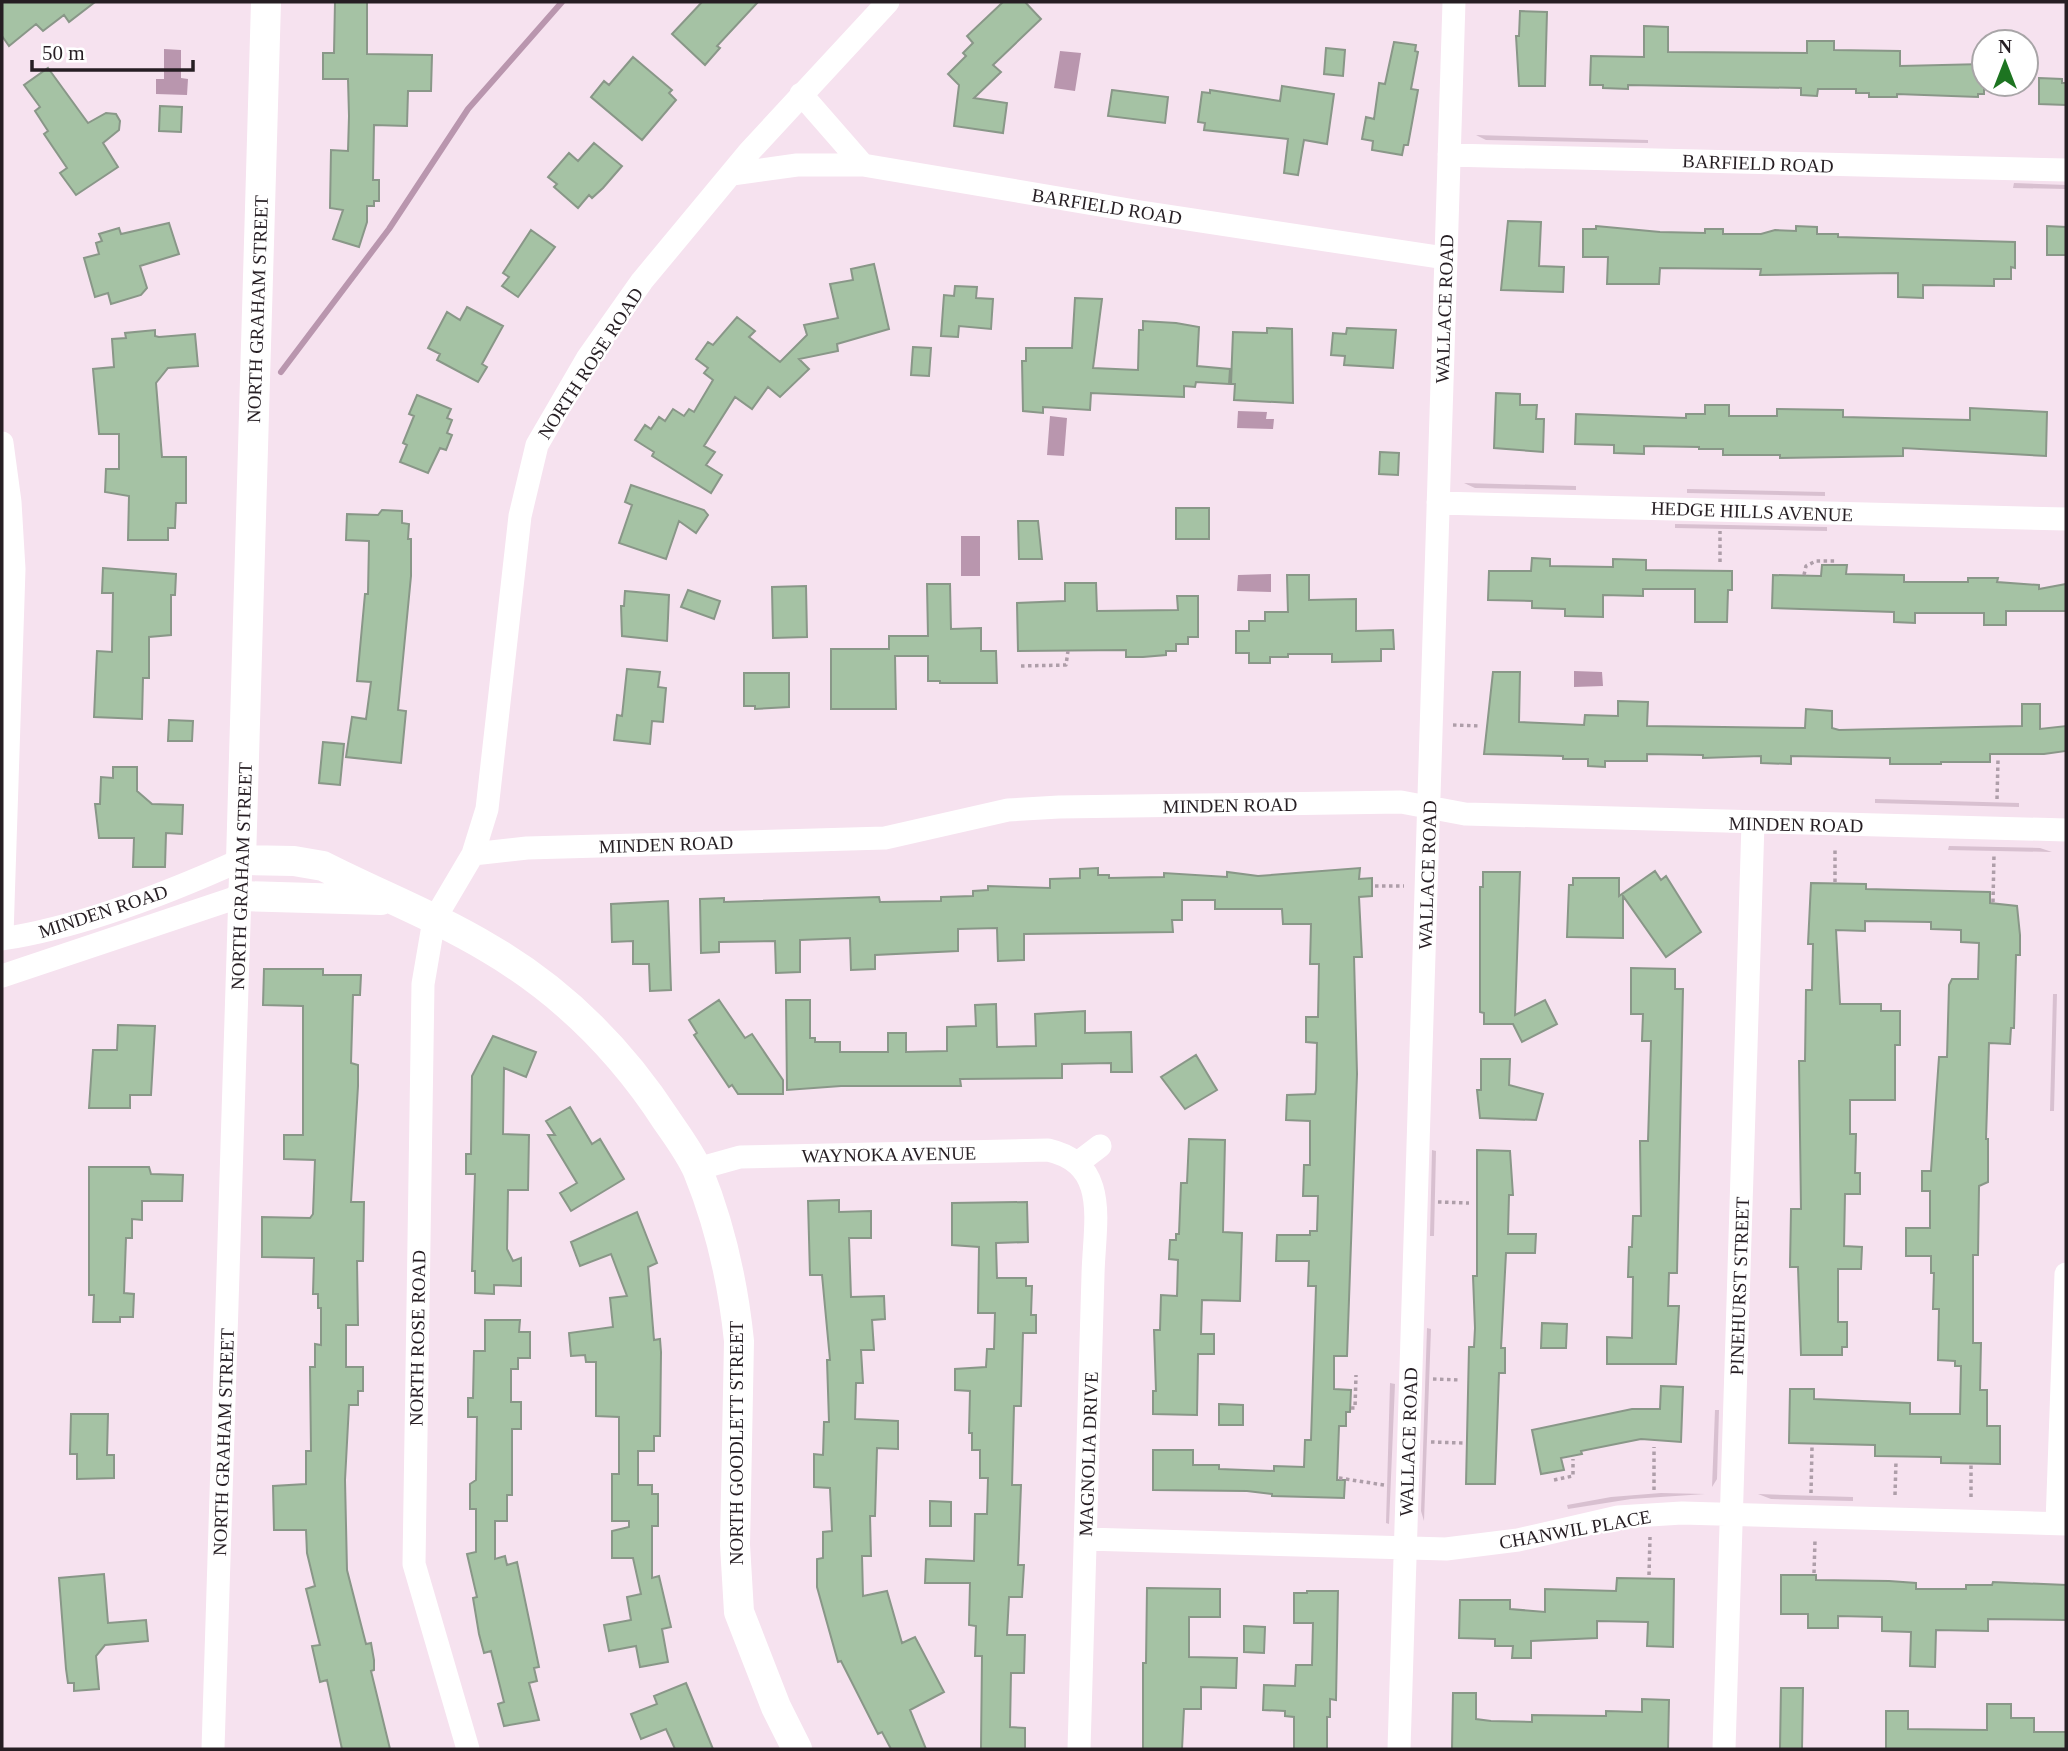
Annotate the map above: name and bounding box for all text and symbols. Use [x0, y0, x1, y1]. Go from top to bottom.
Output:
scale bar [32, 28, 192, 72]
north arrow [1970, 28, 2040, 98]
text: N [1998, 36, 2012, 57]
text: 50 m [42, 41, 85, 65]
street label: BARFIELD ROAD [1682, 150, 1834, 177]
street label: BARFIELD ROAD [1030, 184, 1183, 229]
street label: NORTH GRAHAM STREET [243, 194, 272, 423]
street label: WALLACE ROAD [1431, 234, 1458, 384]
street label: NORTH ROSE ROAD [534, 284, 647, 443]
street label: HEDGE HILLS AVENUE [1651, 497, 1853, 526]
street label: NORTH GRAHAM STREET [227, 761, 256, 990]
street label: MINDEN ROAD [1163, 794, 1297, 817]
street label: WALLACE ROAD [1414, 800, 1441, 950]
street label: MINDEN ROAD [1729, 813, 1863, 836]
street label: MINDEN ROAD [598, 832, 734, 857]
street label: MINDEN ROAD [36, 881, 170, 942]
street label: WAYNOKA AVENUE [801, 1142, 977, 1167]
street label: PINEHURST STREET [1726, 1196, 1753, 1376]
street label: NORTH ROSE ROAD [405, 1250, 430, 1426]
street label: NORTH GOODLETT STREET [726, 1320, 747, 1565]
street label: NORTH GRAHAM STREET [209, 1327, 238, 1556]
street label: WALLACE ROAD [1395, 1367, 1422, 1517]
street label: MAGNOLIA DRIVE [1075, 1371, 1102, 1537]
street label: CHANWIL PLACE [1497, 1506, 1653, 1553]

